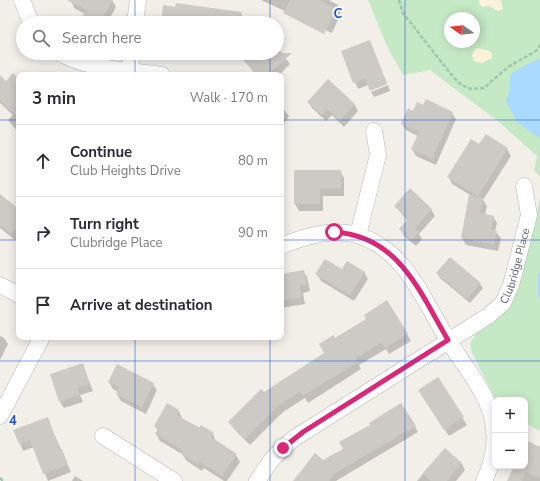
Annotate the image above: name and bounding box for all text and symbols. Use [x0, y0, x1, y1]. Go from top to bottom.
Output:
text: C [334, 5, 343, 23]
north arrow [444, 12, 480, 48]
search box [16, 16, 284, 60]
icon: search [30, 27, 52, 49]
text: Search here [62, 28, 142, 48]
text: 3 min [32, 87, 76, 110]
text: Walk · 170 m [190, 89, 268, 107]
text: Continue [70, 142, 132, 162]
icon: ahead [32, 150, 54, 172]
text: 80 m [238, 152, 268, 170]
text: Club Heights Drive [70, 162, 181, 180]
text: Turn right [70, 214, 139, 234]
icon: right [32, 222, 54, 244]
route start [325, 223, 343, 241]
text: 90 m [238, 224, 268, 242]
street label: Clubridge Place [496, 226, 533, 306]
text: Clubridge Place [70, 234, 162, 252]
icon: arrive [32, 294, 54, 316]
text: Arrive at destination [70, 295, 213, 315]
map controls [492, 397, 528, 469]
button: + [492, 397, 528, 433]
text: 4 [9, 412, 17, 430]
button: − [492, 433, 528, 469]
route end [274, 439, 292, 457]

